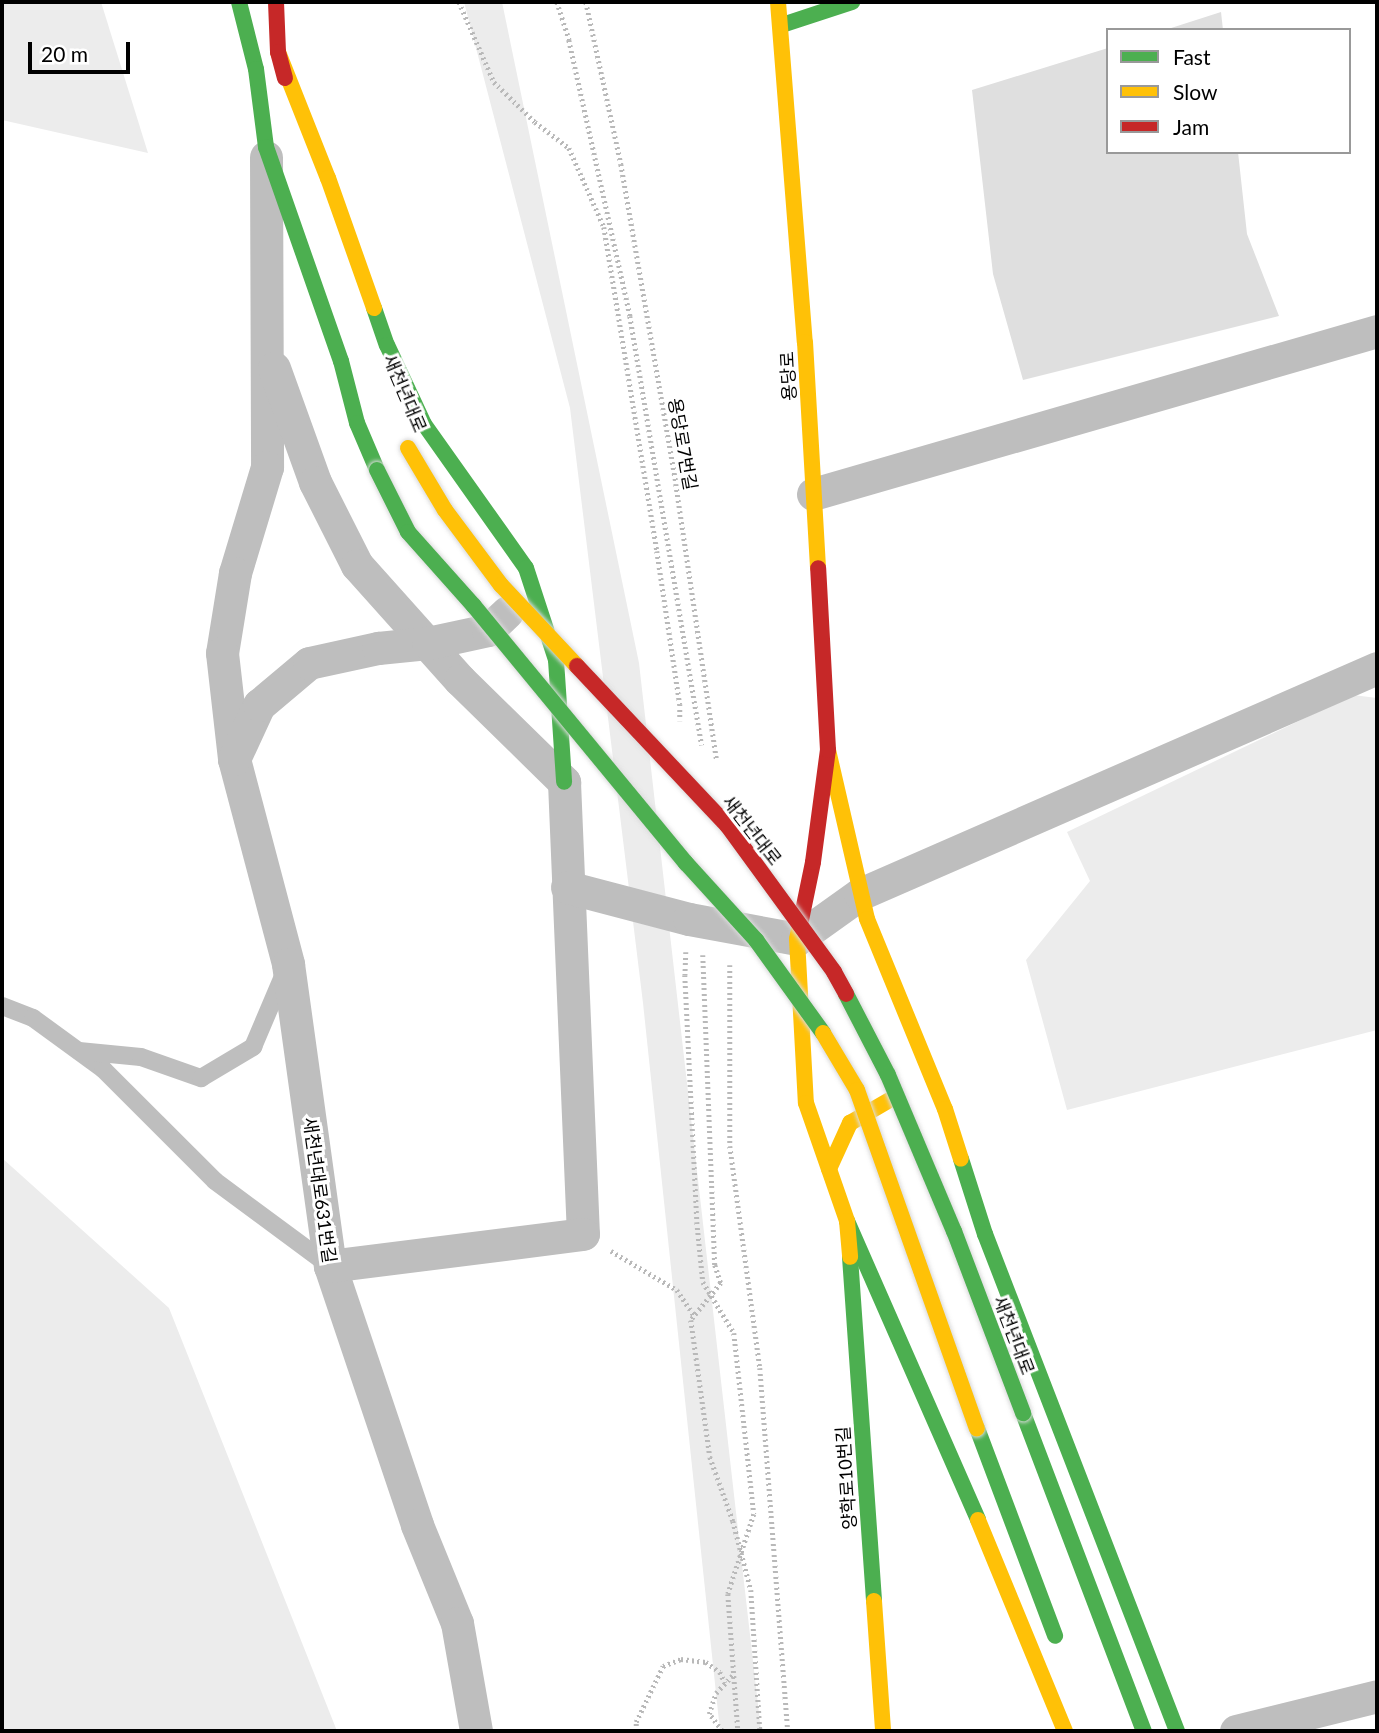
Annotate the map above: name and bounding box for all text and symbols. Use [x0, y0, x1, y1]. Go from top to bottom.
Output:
scale bar [32, 28, 133, 72]
legend [1106, 28, 1351, 154]
text: 20 m [41, 41, 88, 66]
text: Fast [1173, 44, 1210, 69]
text: Slow [1173, 79, 1217, 104]
text: Jam [1173, 114, 1209, 139]
street label: 새천년대로 [379, 351, 431, 435]
street label: 용당로 [776, 351, 800, 401]
street label: 용당로7번길 [664, 396, 702, 492]
street label: 새천년대로 [718, 791, 786, 869]
street label: 새천년대로631번길 [299, 1116, 341, 1264]
street label: 새천년대로 [989, 1292, 1039, 1378]
street label: 양학로10번길 [832, 1426, 860, 1530]

